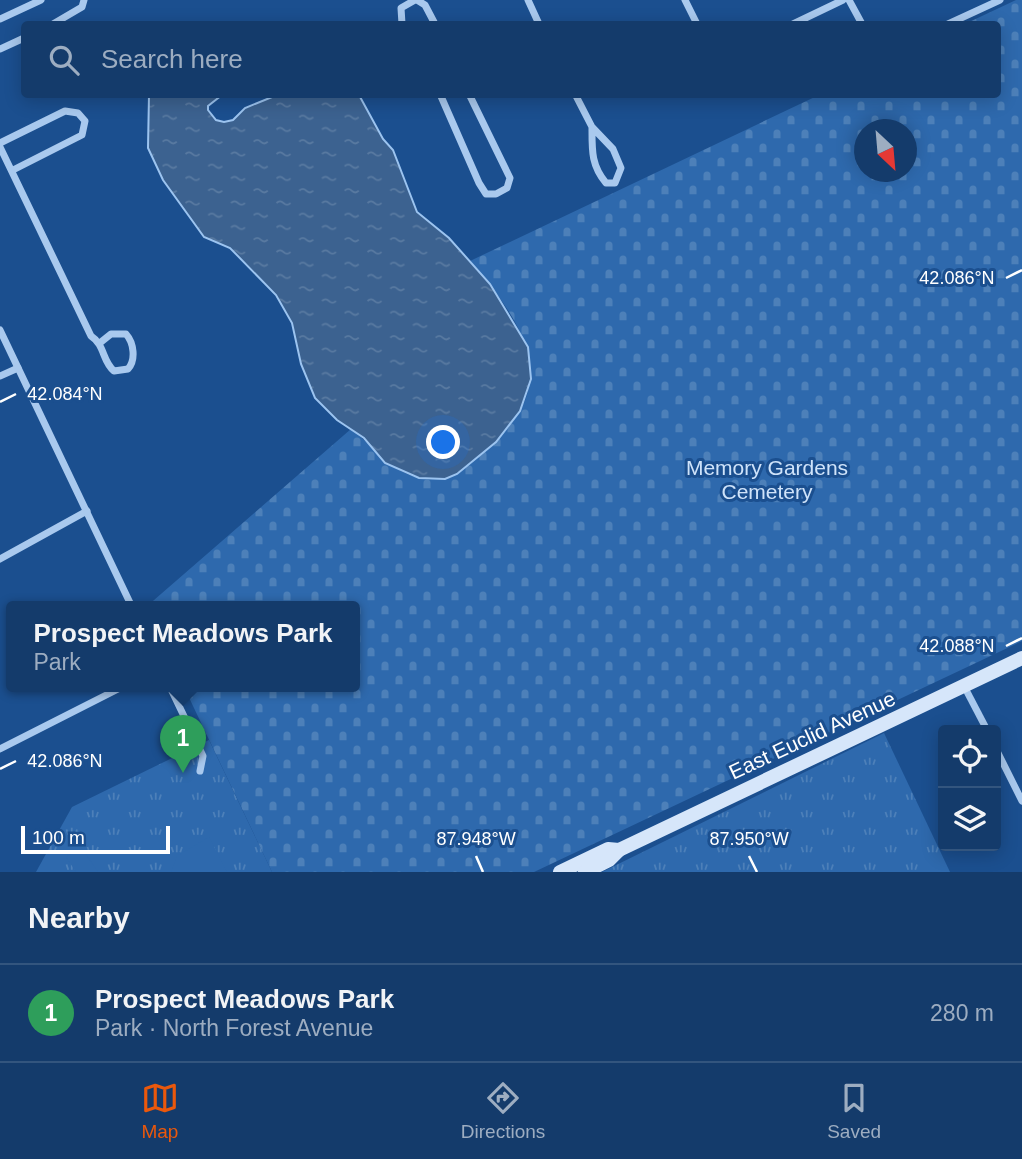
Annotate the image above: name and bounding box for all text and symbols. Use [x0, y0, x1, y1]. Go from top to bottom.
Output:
search box [21, 21, 1001, 98]
icon: search [45, 41, 83, 79]
text: Search here [101, 44, 243, 74]
north arrow [854, 119, 917, 182]
text: 42.086°N [919, 268, 995, 288]
text: 42.084°N [27, 384, 103, 404]
your location [426, 425, 460, 459]
park label: Memory Gardens Cemetery [686, 456, 848, 503]
popup [6, 601, 360, 692]
text: Prospect Meadows Park [33, 618, 333, 648]
text: 42.088°N [919, 636, 995, 656]
text: Park [33, 649, 81, 675]
street label: East Euclid Avenue [725, 686, 899, 784]
pin: 1 [160, 715, 206, 773]
map controls [938, 725, 1001, 851]
button: locate [938, 725, 1001, 788]
text: 42.086°N [27, 751, 103, 771]
button: layers [938, 788, 1001, 851]
scale bar [21, 823, 170, 855]
text: 100 m [32, 827, 85, 848]
text: 87.948°W [436, 829, 516, 849]
text: 87.950°W [709, 829, 789, 849]
text: Nearby [28, 901, 130, 934]
text: Prospect Meadows Park [95, 984, 394, 1014]
text: 1 [45, 1000, 57, 1026]
text: 280 m [930, 1000, 994, 1026]
text: Park · North Forest Avenue [95, 1015, 373, 1041]
tab: Map [141, 1079, 179, 1143]
tab: Directions [461, 1079, 545, 1143]
tab: Saved [827, 1079, 881, 1143]

